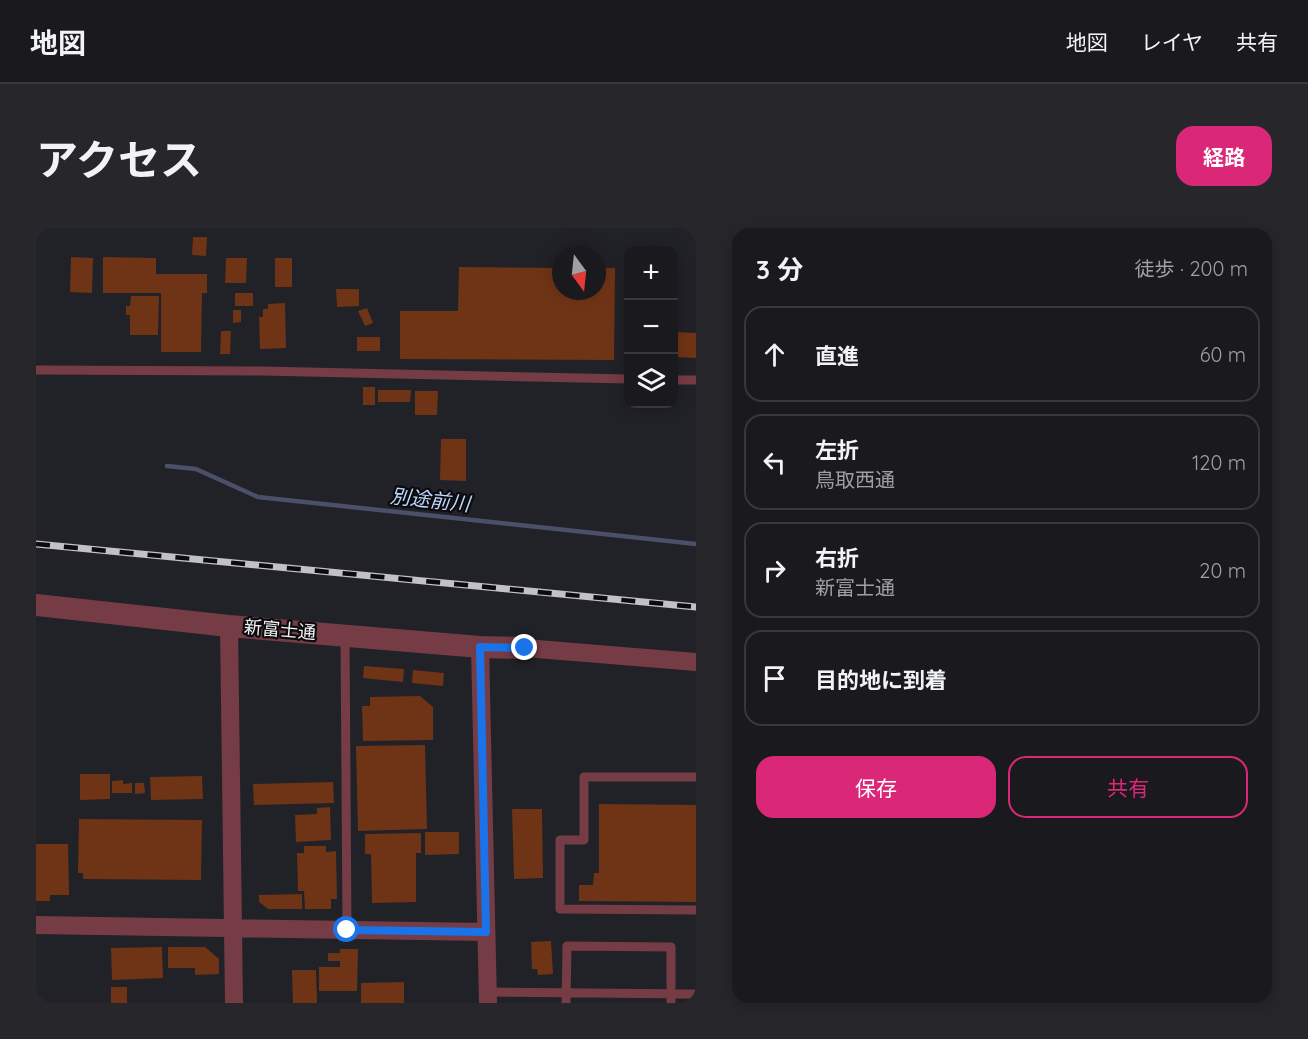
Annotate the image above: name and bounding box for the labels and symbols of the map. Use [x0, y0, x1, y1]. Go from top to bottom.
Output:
north arrow [552, 246, 606, 300]
water label: 別途前川 [389, 483, 473, 516]
street label: 新富士通 [243, 615, 317, 644]
route end [511, 634, 537, 660]
route start [333, 916, 359, 942]

